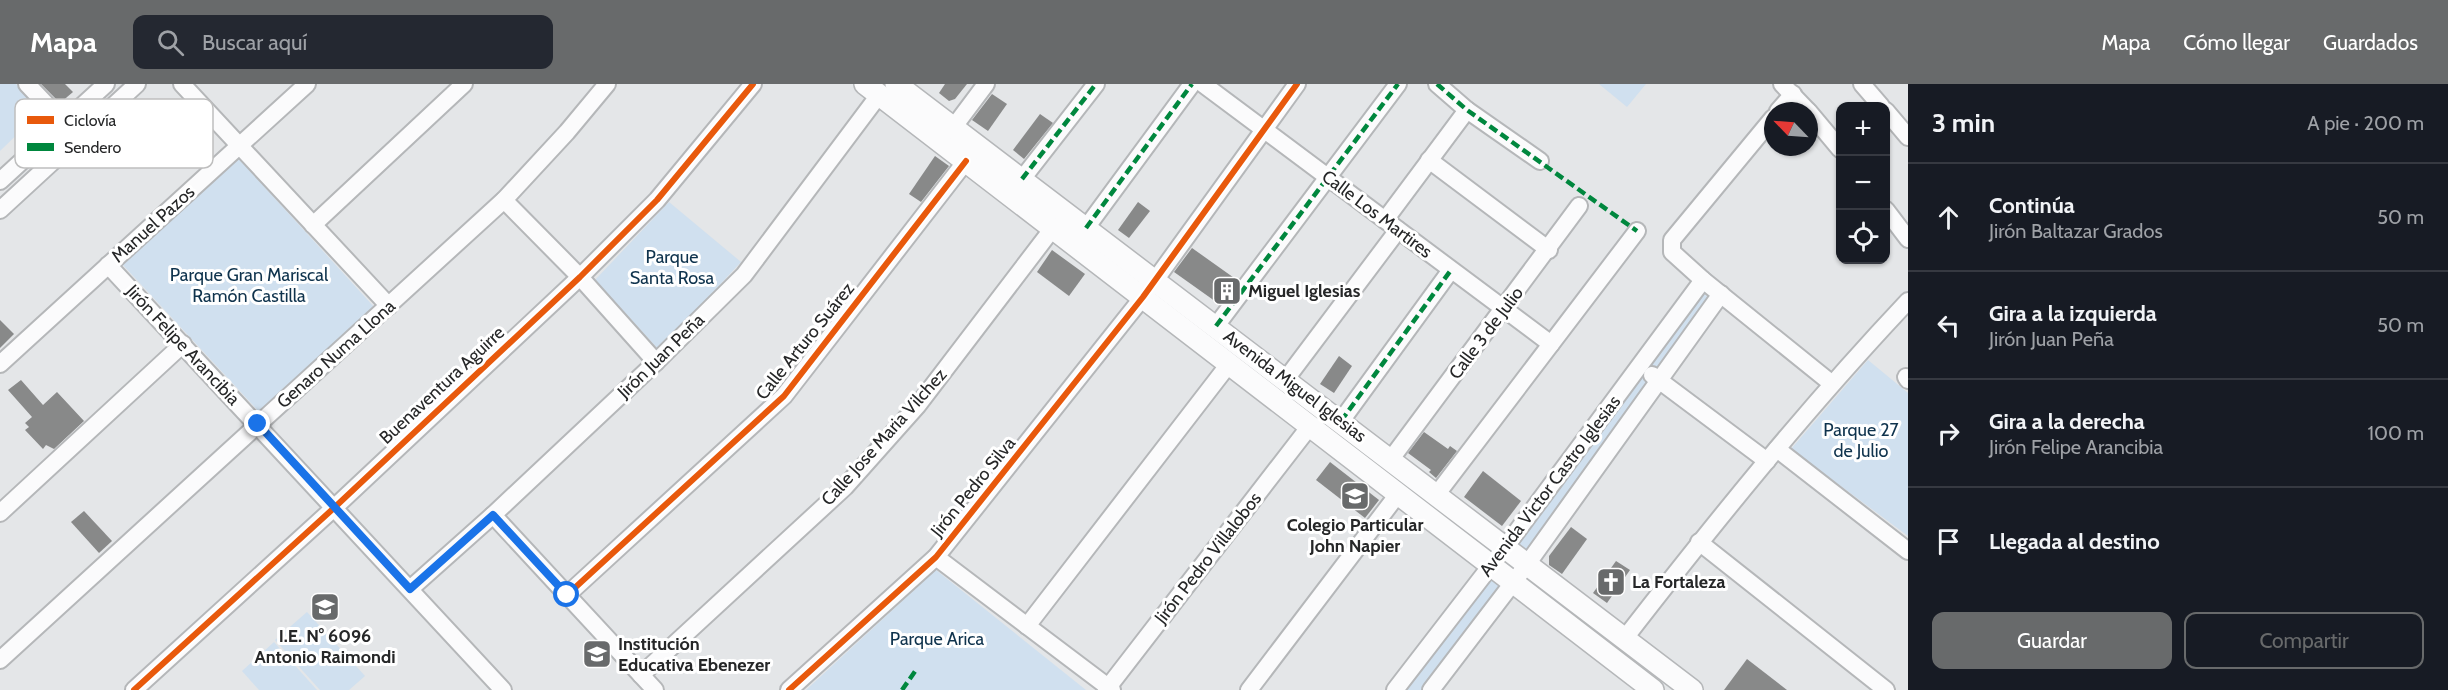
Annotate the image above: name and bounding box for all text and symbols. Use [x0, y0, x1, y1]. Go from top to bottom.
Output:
search box [133, 15, 553, 69]
text: Mapa [30, 25, 97, 59]
icon: search [154, 26, 187, 59]
text: Buscar aquí [202, 29, 307, 56]
text: Mapa [2102, 30, 2150, 55]
text: Cómo llegar [2183, 30, 2290, 55]
text: Guardados [2323, 30, 2418, 55]
legend [15, 99, 213, 168]
north arrow [1764, 102, 1818, 156]
map controls [1836, 102, 1890, 264]
button: + [1836, 102, 1890, 156]
text: 3 min [1932, 107, 1995, 139]
text: Ciclovía [64, 111, 117, 130]
text: A pie · 200 m [2307, 111, 2424, 135]
text: Sendero [64, 138, 121, 157]
button: − [1836, 156, 1890, 210]
street label: Calle Los Martires [1317, 165, 1437, 263]
street label: Manuel Pazos [107, 181, 199, 267]
text: Continúa [1989, 192, 2075, 219]
icon: ahead [1932, 201, 1965, 234]
text: 50 m [2377, 205, 2424, 229]
button: locate [1836, 210, 1890, 264]
text: Jirón Baltazar Grados [1989, 219, 2163, 243]
park label: Parque Santa Rosa [630, 246, 715, 289]
park label: Parque Gran Mariscal Ramón Castilla [170, 264, 329, 307]
building icon: Miguel Iglesias [1211, 275, 1243, 307]
street label: Calle Arturo Suárez [751, 277, 859, 404]
street label: Jirón Felipe Arancibia [121, 279, 245, 410]
place label: Miguel Iglesias [1248, 280, 1361, 302]
street label: Calle 3 de Julio [1444, 282, 1528, 384]
street label: Genaro Numa Llona [272, 295, 400, 413]
text: Gira a la izquierda [1989, 300, 2157, 327]
street label: Jirón Juan Peña [612, 309, 709, 404]
icon: left [1932, 309, 1965, 342]
text: 50 m [2377, 313, 2424, 337]
street label: Buenaventura Aguirre [375, 321, 509, 449]
street label: Avenida Miguel Iglesias [1219, 325, 1371, 447]
text: Jirón Juan Peña [1989, 327, 2114, 351]
street label: Calle Jose Maria Vilchez [817, 363, 952, 510]
street label: Avenida Victor Castro Iglesias [1475, 391, 1625, 581]
text: Gira a la derecha [1989, 408, 2145, 435]
route end [244, 410, 270, 436]
icon: right [1932, 417, 1965, 450]
park label: Parque 27 de Julio [1823, 419, 1899, 462]
text: 100 m [2368, 421, 2424, 445]
street label: Jirón Pedro Silva [925, 432, 1020, 542]
text: Jirón Felipe Arancibia [1989, 435, 2163, 459]
school or university icon: Colegio Particular John Napier [1339, 480, 1371, 512]
street label: Jirón Pedro Villalobos [1149, 488, 1266, 629]
place label: Colegio Particular John Napier [1287, 514, 1423, 557]
icon: arrive [1932, 525, 1965, 558]
text: Llegada al destino [1989, 528, 2160, 555]
church icon: La Fortaleza [1595, 566, 1627, 598]
place label: La Fortaleza [1632, 571, 1726, 593]
route start [553, 581, 579, 607]
school or university icon: I.E. N° 6096 Antonio Raimondi [309, 591, 341, 623]
button: Guardar [1932, 612, 2172, 669]
button: Compartir [2184, 612, 2424, 669]
place label: I.E. N° 6096 Antonio Raimondi [255, 625, 396, 668]
park label: Parque Arica [890, 628, 984, 650]
place label: Institución Educativa Ebenezer [618, 633, 770, 676]
school or university icon: Institución Educativa Ebenezer [581, 638, 613, 670]

